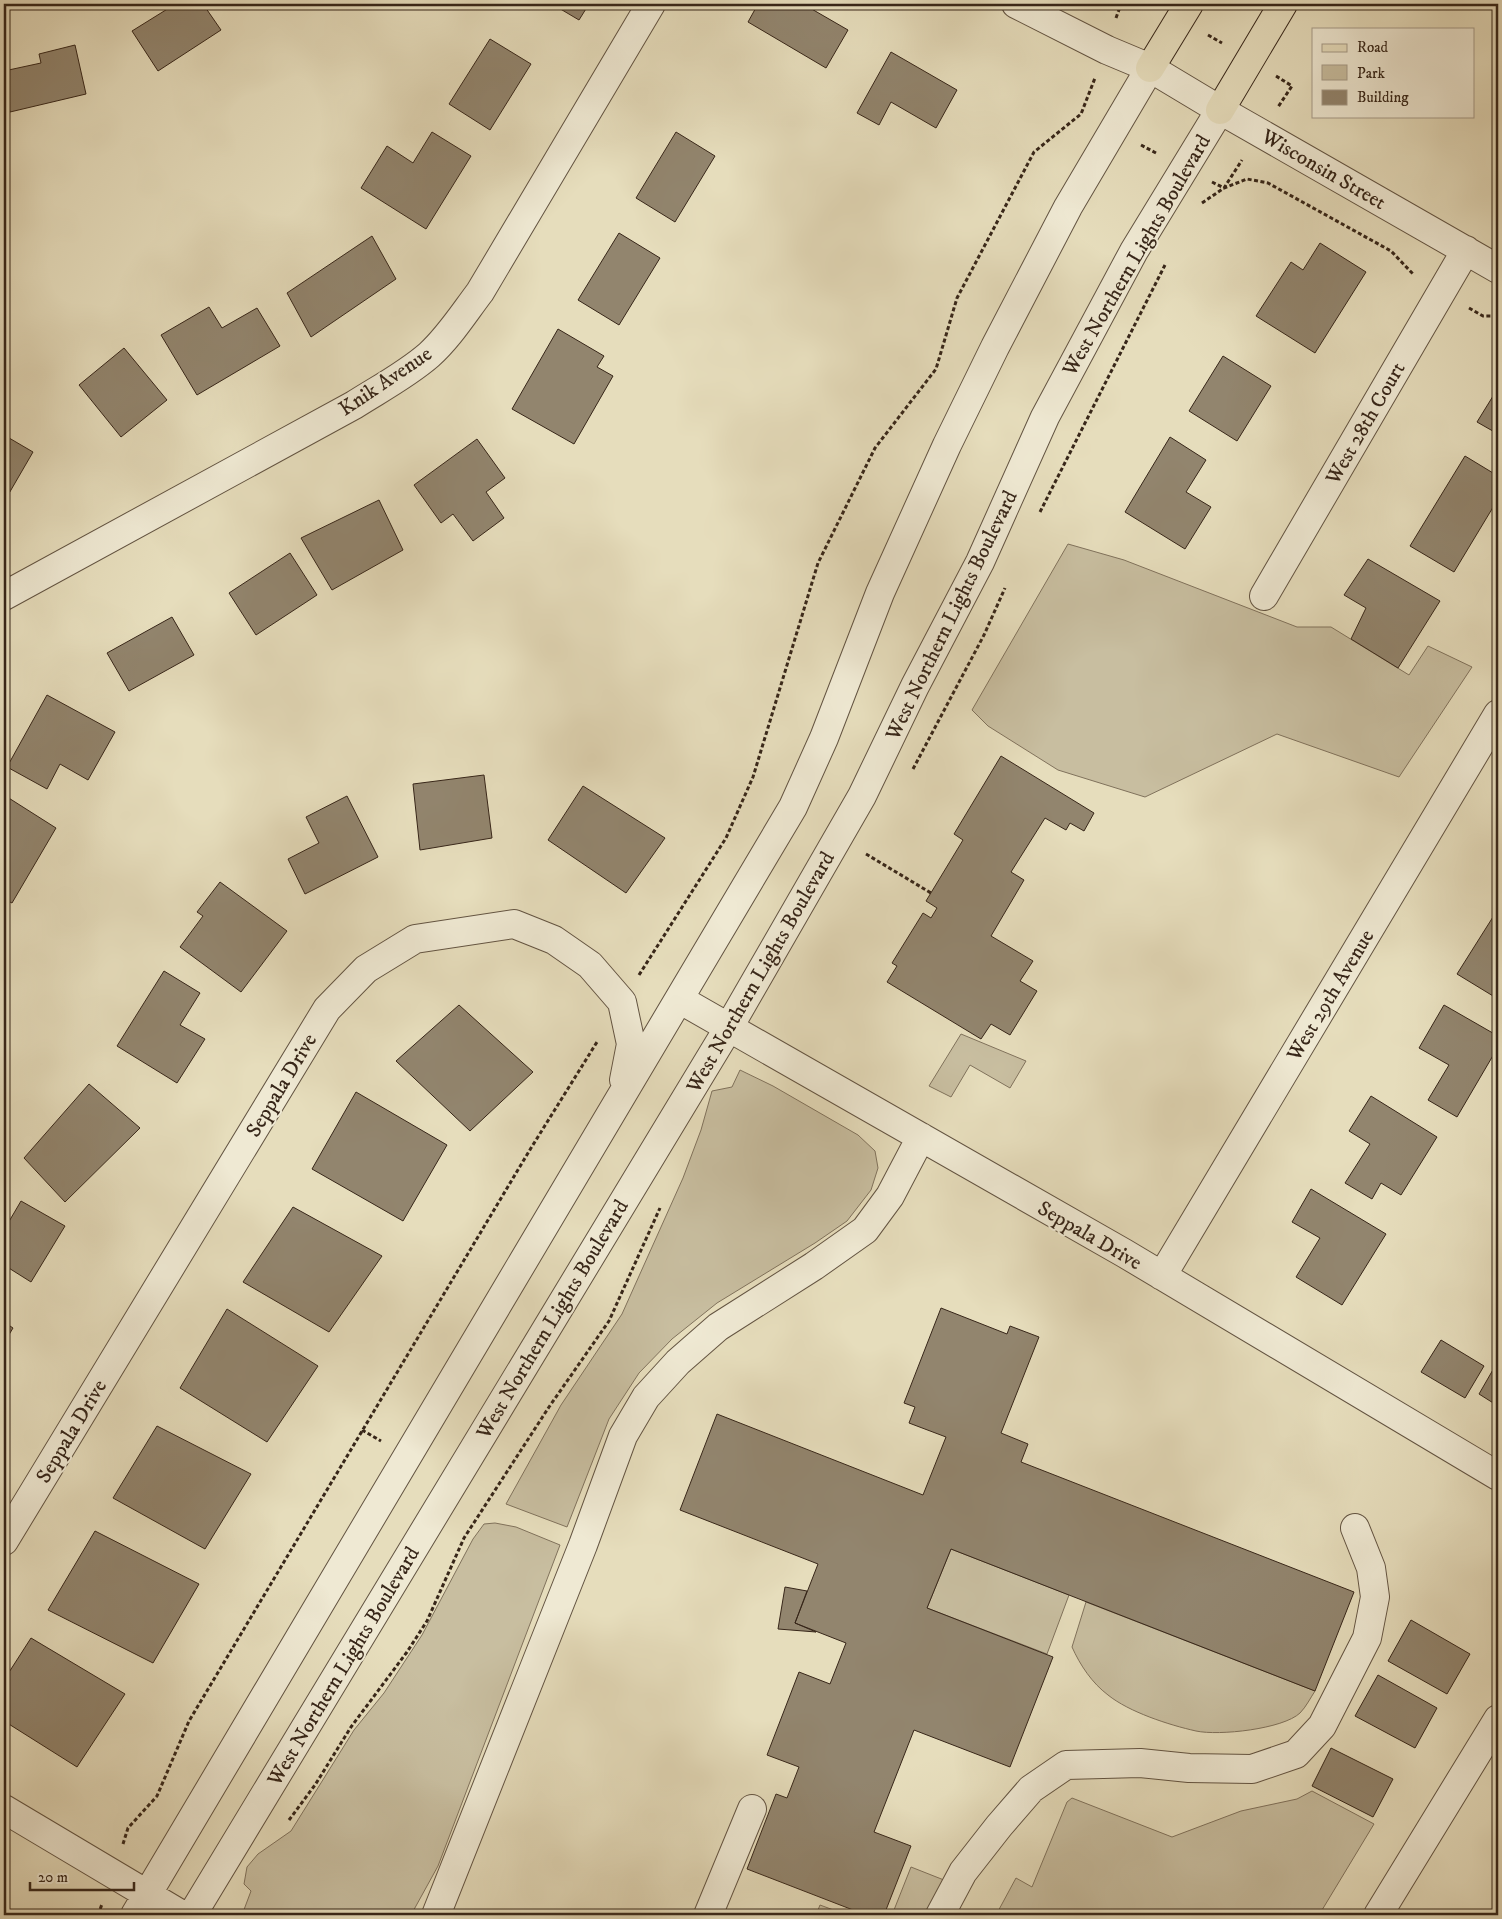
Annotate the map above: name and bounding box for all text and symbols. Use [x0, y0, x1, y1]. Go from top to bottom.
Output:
legend [1312, 28, 1474, 118]
text: Road [1357, 38, 1389, 57]
text: Park [1357, 64, 1386, 83]
text: Building [1357, 88, 1409, 107]
street label: Wisconsin Street [1256, 123, 1391, 216]
street label: West Northern Lights Boulevard [1056, 130, 1217, 382]
street label: Knik Avenue [334, 341, 437, 422]
street label: West 28th Court [1320, 357, 1412, 490]
street label: West Northern Lights Boulevard [880, 486, 1024, 745]
street label: West Northern Lights Boulevard [680, 847, 841, 1099]
street label: West 29th Avenue [1281, 925, 1380, 1067]
street label: Seppala Drive [241, 1029, 323, 1142]
street label: West Northern Lights Boulevard [471, 1195, 635, 1445]
street label: Seppala Drive [1033, 1196, 1147, 1276]
street label: Seppala Drive [31, 1375, 113, 1488]
street label: West Northern Lights Boulevard [262, 1542, 426, 1792]
scale bar [30, 1859, 134, 1891]
text: 20 m [38, 1868, 68, 1887]

